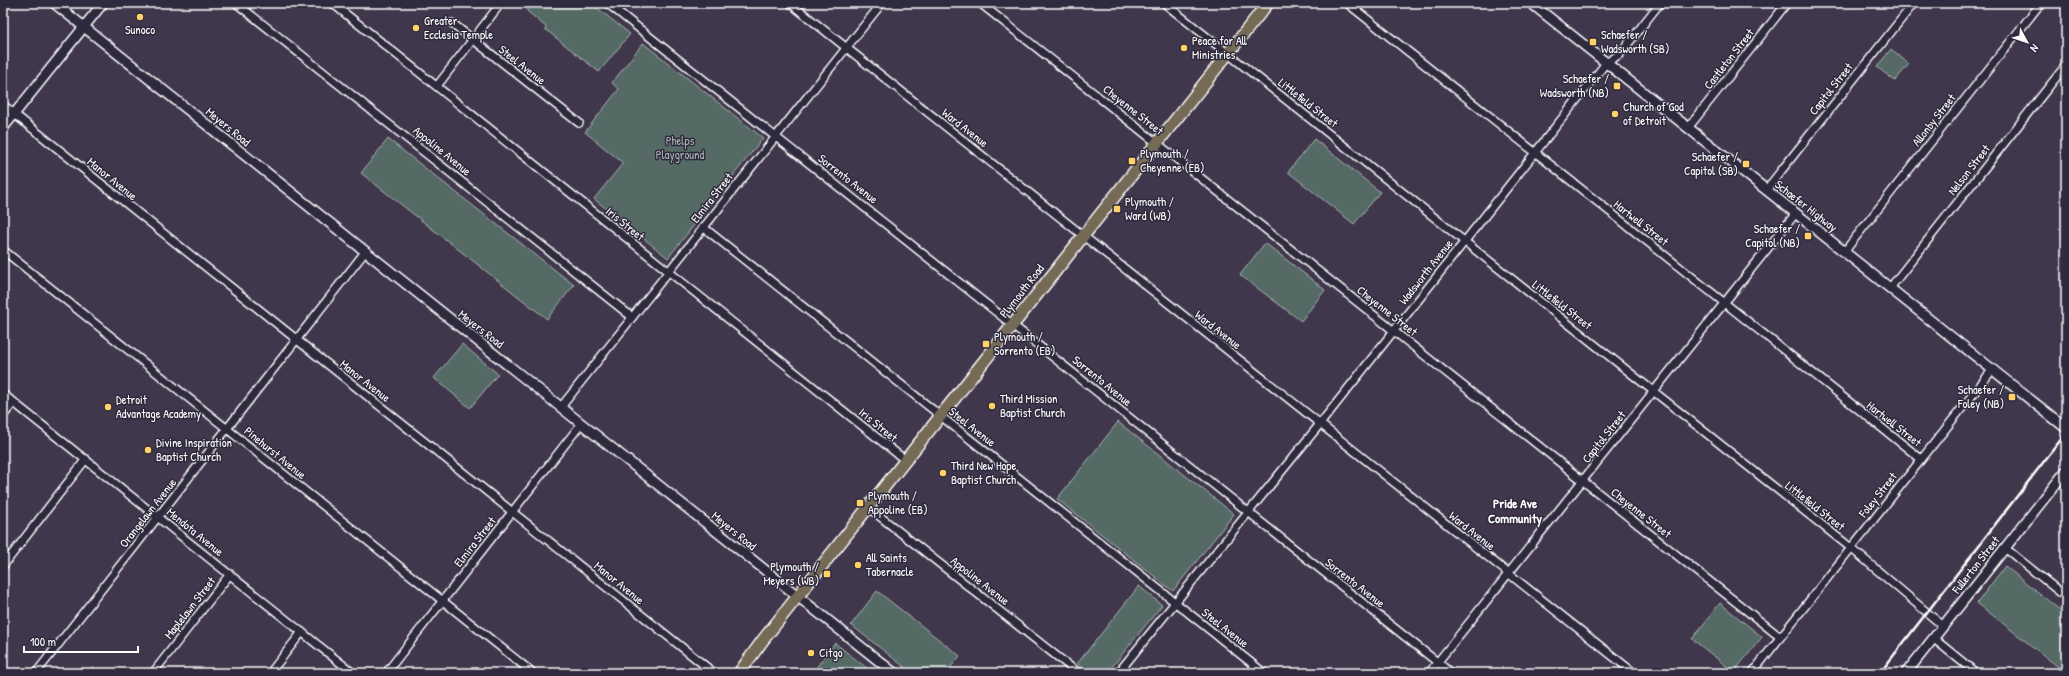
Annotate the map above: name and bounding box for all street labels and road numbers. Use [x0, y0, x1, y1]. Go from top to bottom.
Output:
street label: Castleton Street [1699, 24, 1758, 93]
street label: Steel Avenue [495, 41, 550, 89]
street label: Capitol Street [1805, 58, 1857, 118]
street label: Littlefield Street [1275, 74, 1342, 132]
street label: Cheyenne Street [1099, 81, 1168, 139]
street label: Allonby Street [1908, 89, 1960, 149]
street label: Meyers Road [202, 103, 255, 150]
street label: Ward Avenue [939, 104, 992, 151]
street label: Appoline Avenue [410, 122, 475, 179]
street label: Nelson Street [1943, 140, 1994, 199]
street label: Sorrento Avenue [815, 150, 882, 208]
street label: Manor Avenue [84, 153, 141, 204]
street label: Elmira Street [687, 168, 737, 226]
street label: Schaefer Highway [1771, 176, 1841, 235]
street label: Hartwell Street [1610, 196, 1673, 250]
street label: Iris Street [602, 203, 649, 245]
street label: Wadsworth Avenue [1395, 235, 1457, 308]
street label: Plymouth Road [995, 260, 1048, 321]
street label: Littlefield Street [1529, 276, 1596, 334]
street label: Cheyenne Street [1353, 282, 1422, 340]
street label: Meyers Road [455, 305, 508, 352]
street label: Ward Avenue [1192, 306, 1245, 353]
street label: Sorrento Avenue [1069, 351, 1136, 410]
street label: Manor Avenue [336, 355, 394, 406]
street label: Hartwell Street [1863, 397, 1926, 451]
street label: Steel Avenue [945, 403, 1000, 451]
street label: Iris Street [855, 404, 902, 446]
street label: Capitol Street [1578, 406, 1630, 466]
street label: Pinehurst Avenue [241, 422, 310, 483]
street label: Foley Street [1854, 468, 1901, 522]
street label: Orangelawn Avenue [115, 474, 180, 551]
street label: Littlefield Street [1782, 477, 1849, 535]
street label: Cheyenne Street [1607, 484, 1676, 542]
street label: Mendota Avenue [163, 503, 228, 560]
street label: Meyers Road [708, 507, 761, 554]
street label: Ward Avenue [1446, 507, 1499, 554]
street label: Elmira Street [450, 512, 500, 570]
street label: Fullerton Street [1947, 532, 2004, 598]
street label: Appoline Avenue [947, 552, 1013, 609]
street label: Sorrento Avenue [1322, 554, 1389, 612]
street label: Manor Avenue [591, 557, 648, 608]
street label: Maplelawn Street [160, 572, 220, 642]
street label: Steel Avenue [1198, 604, 1253, 652]

